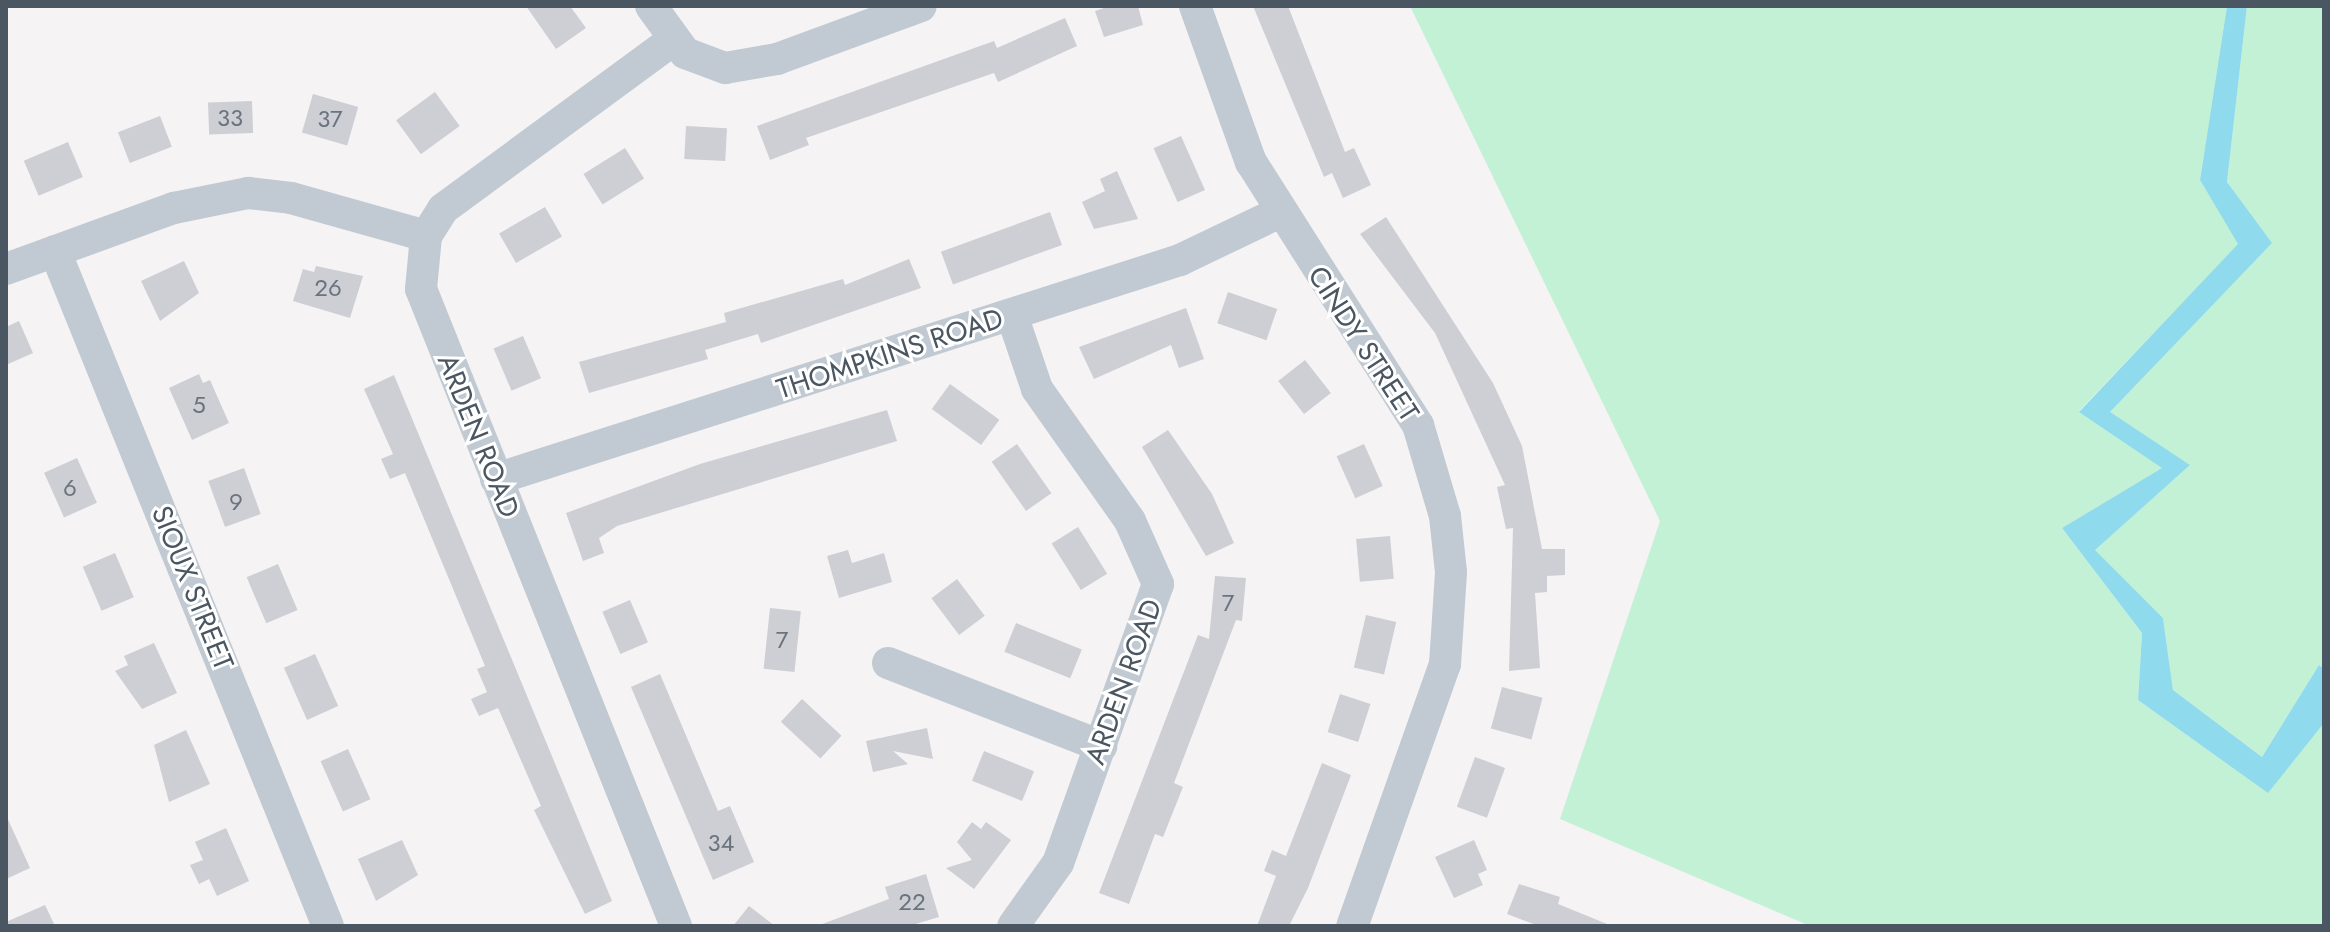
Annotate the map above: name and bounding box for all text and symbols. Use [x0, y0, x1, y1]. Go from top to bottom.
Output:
house number: 33 [217, 104, 243, 132]
house number: 37 [317, 105, 343, 133]
street label: CINDY STREET [1300, 260, 1426, 428]
house number: 26 [314, 274, 342, 302]
street label: THOMPKINS ROAD [773, 302, 1007, 406]
street label: ARDEN ROAD [430, 349, 526, 523]
house number: 5 [192, 391, 206, 419]
house number: 6 [63, 474, 77, 502]
house number: 9 [229, 488, 243, 516]
street label: SIOUX STREET [144, 501, 240, 675]
house number: 7 [1222, 589, 1234, 617]
street label: ARDEN ROAD [1079, 595, 1169, 769]
house number: 7 [776, 626, 788, 654]
house number: 34 [707, 829, 735, 857]
house number: 22 [898, 888, 926, 916]

